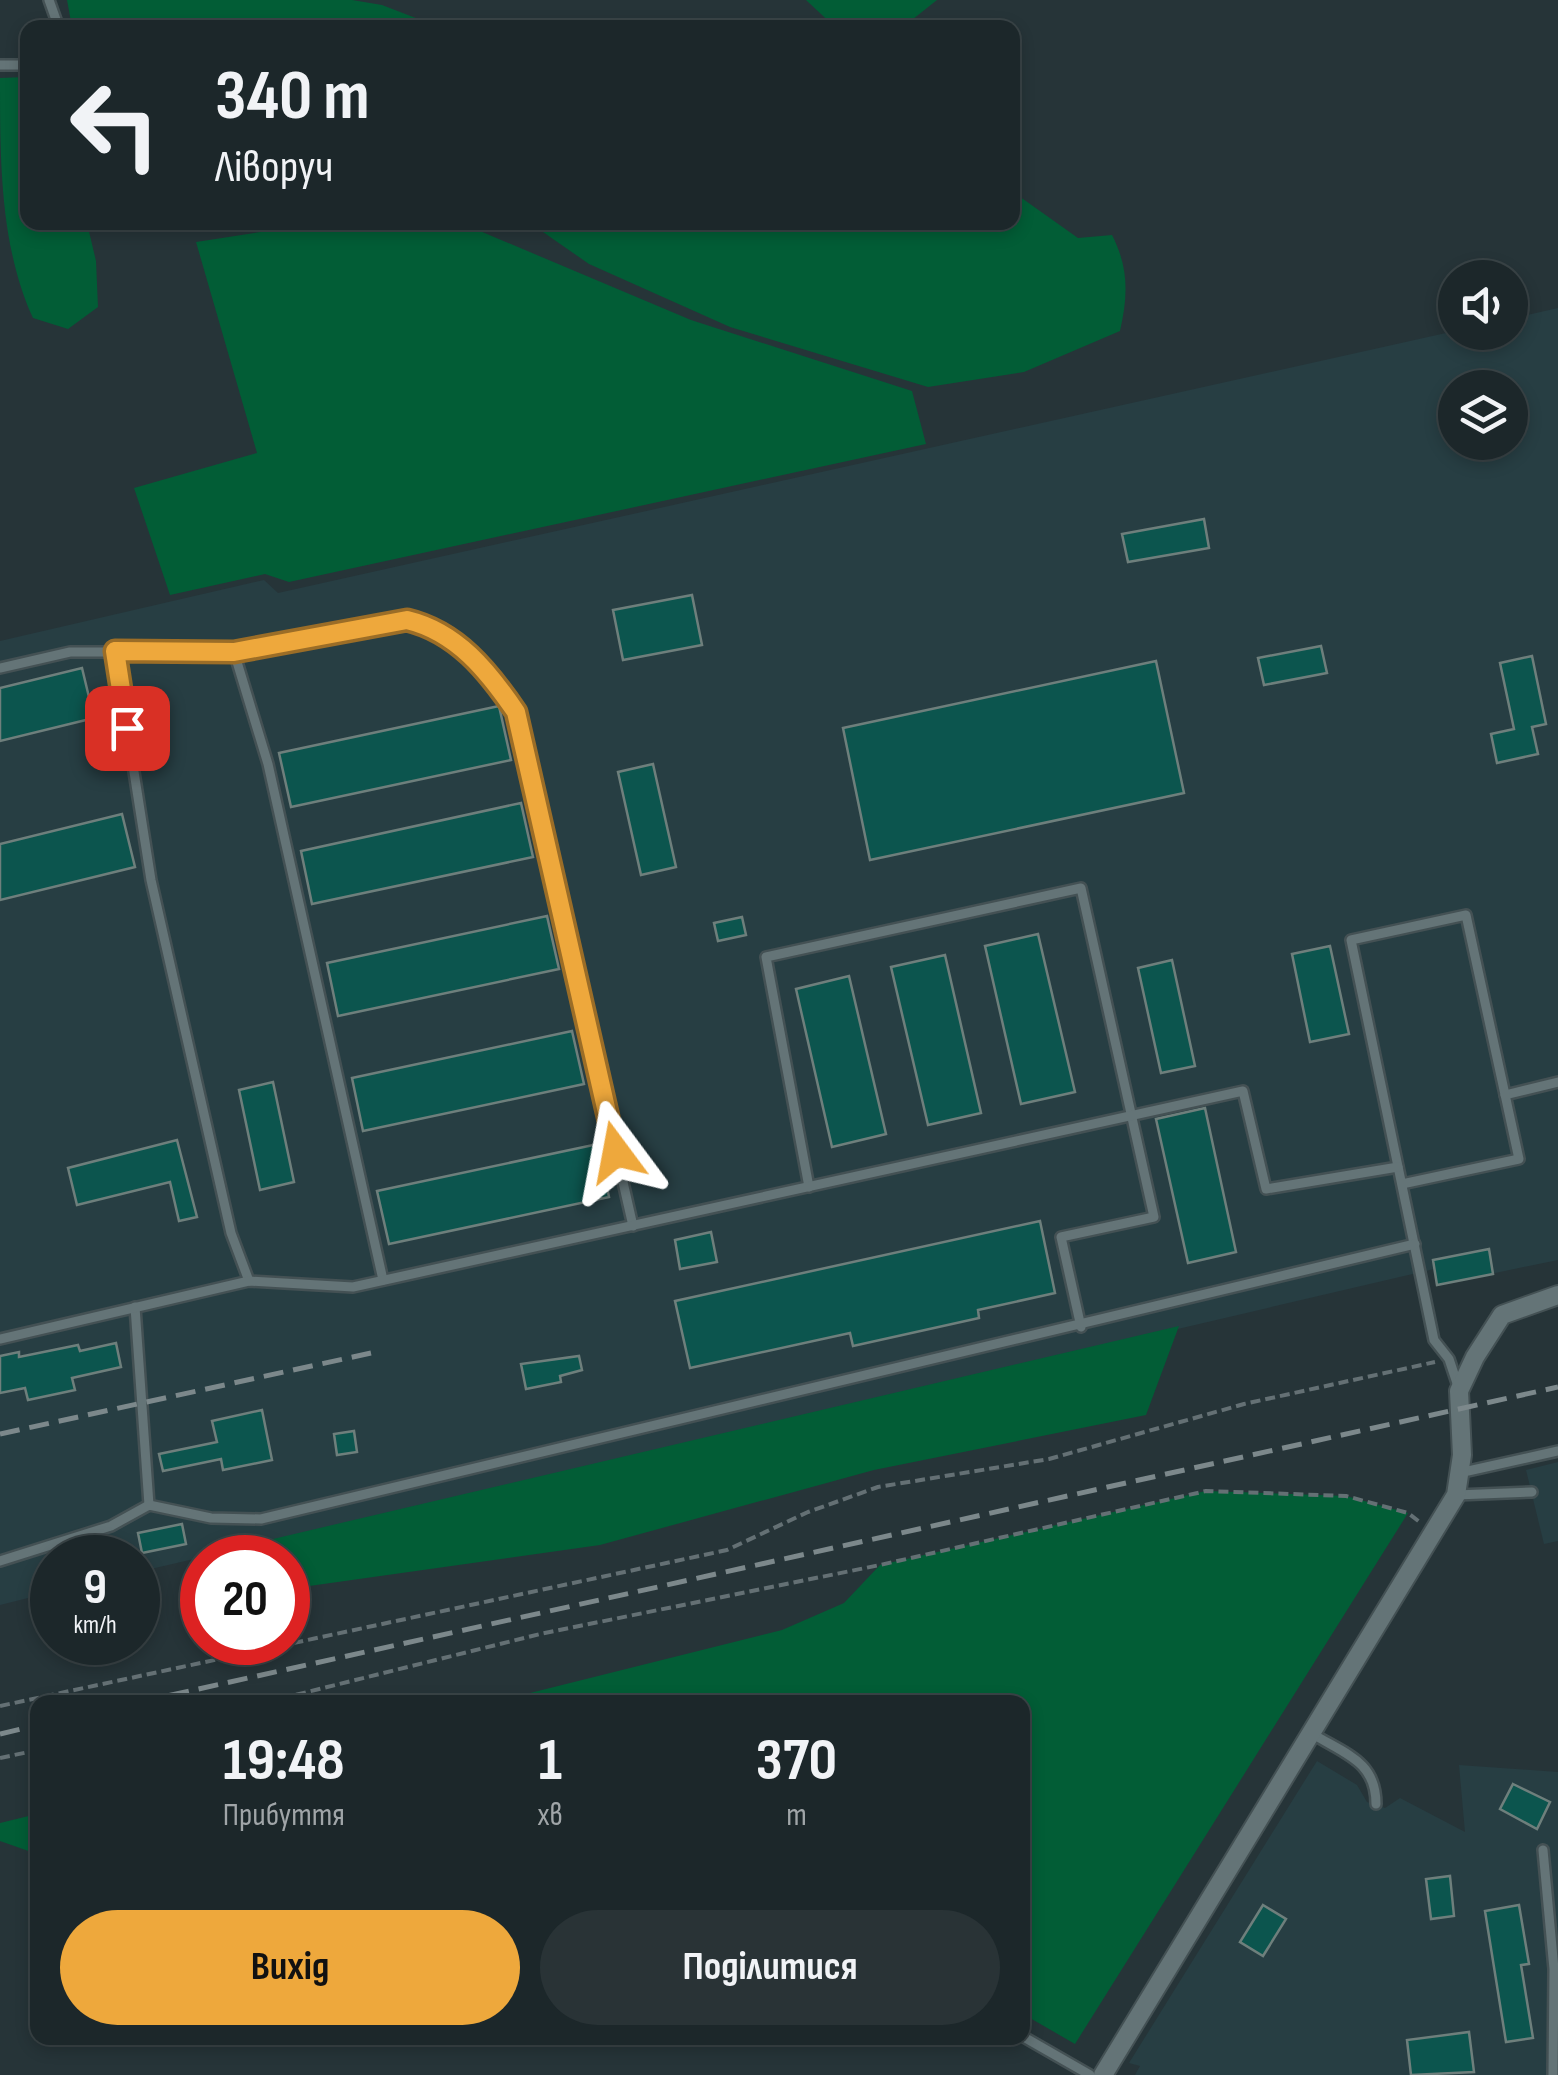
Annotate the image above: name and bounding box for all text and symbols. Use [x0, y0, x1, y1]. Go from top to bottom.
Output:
text: 340 m [215, 55, 370, 139]
icon: left [50, 60, 180, 190]
text: Ліворуч [215, 140, 333, 195]
map controls [1438, 260, 1528, 460]
button: sound [1438, 260, 1528, 350]
button: layers [1438, 370, 1528, 460]
pin [85, 686, 170, 771]
icon: arrive [100, 701, 155, 756]
position arrow [564, 1100, 668, 1204]
speed limit sign: 20 [180, 1535, 310, 1665]
text: 9 [83, 1558, 107, 1618]
text: km/h [73, 1610, 117, 1641]
text: 19:48 [223, 1725, 345, 1797]
text: 1 [539, 1725, 562, 1797]
text: 370 [756, 1725, 837, 1797]
text: Прибуття [223, 1796, 345, 1835]
text: хв [538, 1796, 563, 1835]
text: m [786, 1796, 807, 1835]
button: Вихід [60, 1910, 520, 2025]
button: Поділитися [540, 1910, 1000, 2025]

